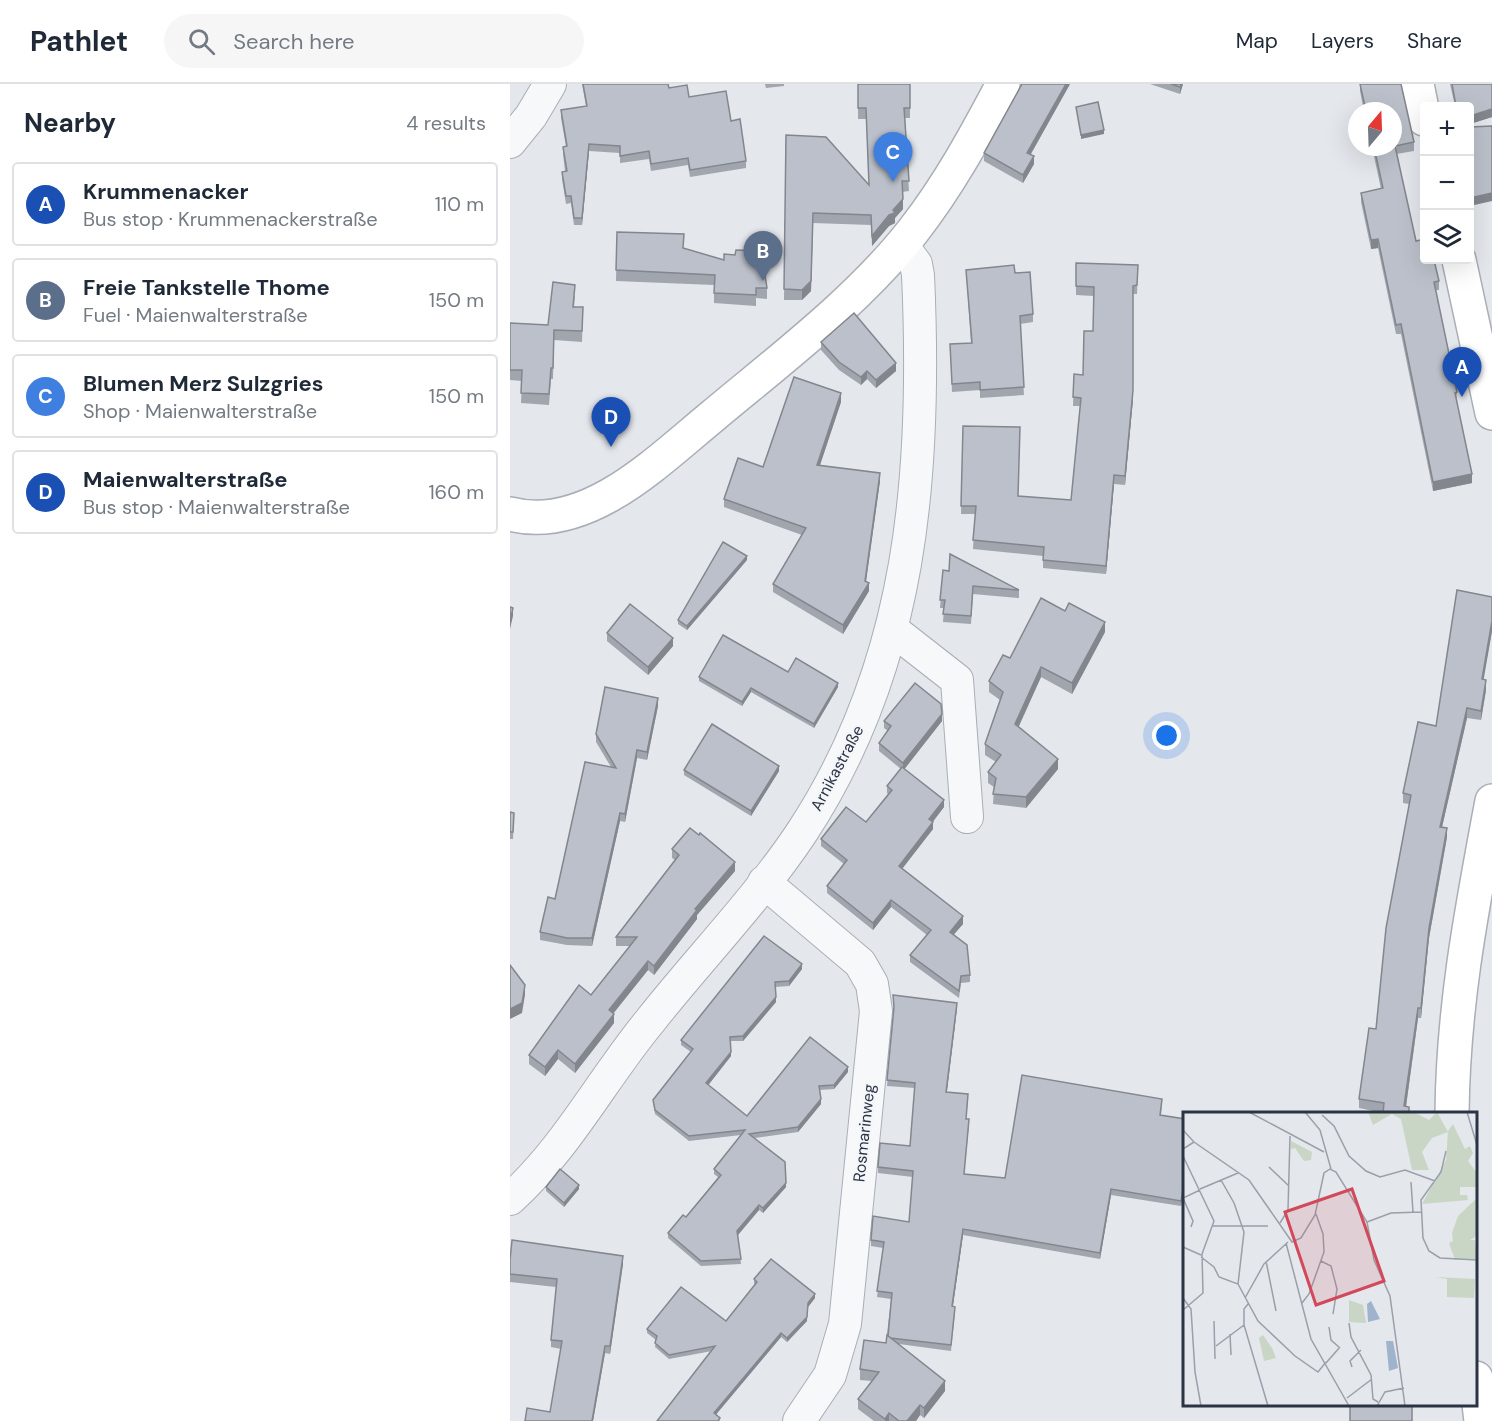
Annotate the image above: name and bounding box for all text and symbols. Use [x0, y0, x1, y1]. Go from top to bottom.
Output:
search box [164, 14, 584, 68]
text: Pathlet [30, 23, 128, 60]
icon: search [185, 25, 218, 58]
text: Search here [233, 27, 355, 56]
text: Map [1236, 27, 1278, 55]
text: Layers [1311, 27, 1374, 55]
text: Share [1407, 27, 1462, 55]
north arrow [1348, 102, 1402, 156]
map controls [1420, 102, 1474, 264]
button: + [1420, 102, 1474, 156]
text: Nearby [24, 106, 116, 140]
text: 4 results [406, 110, 486, 136]
pin: C [874, 132, 913, 182]
button: − [1420, 156, 1474, 210]
text: Krummenacker [83, 177, 248, 206]
text: A [38, 191, 53, 217]
text: 110 m [435, 191, 484, 217]
text: Bus stop · Krummenackerstraße [83, 206, 378, 232]
button: layers [1420, 210, 1474, 264]
pin: B [744, 232, 782, 281]
text: Freie Tankstelle Thome [83, 273, 330, 302]
text: B [39, 287, 52, 313]
text: 150 m [429, 287, 484, 313]
text: Fuel · Maienwalterstraße [83, 302, 308, 328]
pin: A [1442, 348, 1482, 397]
text: Blumen Merz Sulzgries [83, 369, 323, 398]
text: C [38, 383, 53, 409]
text: 150 m [429, 383, 484, 409]
text: Shop · Maienwalterstraße [83, 398, 317, 424]
pin: D [592, 398, 630, 447]
text: Maienwalterstraße [83, 465, 288, 494]
text: D [38, 479, 53, 505]
text: 160 m [428, 479, 484, 505]
text: Bus stop · Maienwalterstraße [83, 494, 350, 520]
street label: Arnikastraße [806, 721, 868, 815]
your location [1152, 721, 1181, 750]
street label: Rosmarinweg [848, 1083, 880, 1183]
inset map [1183, 1112, 1477, 1406]

